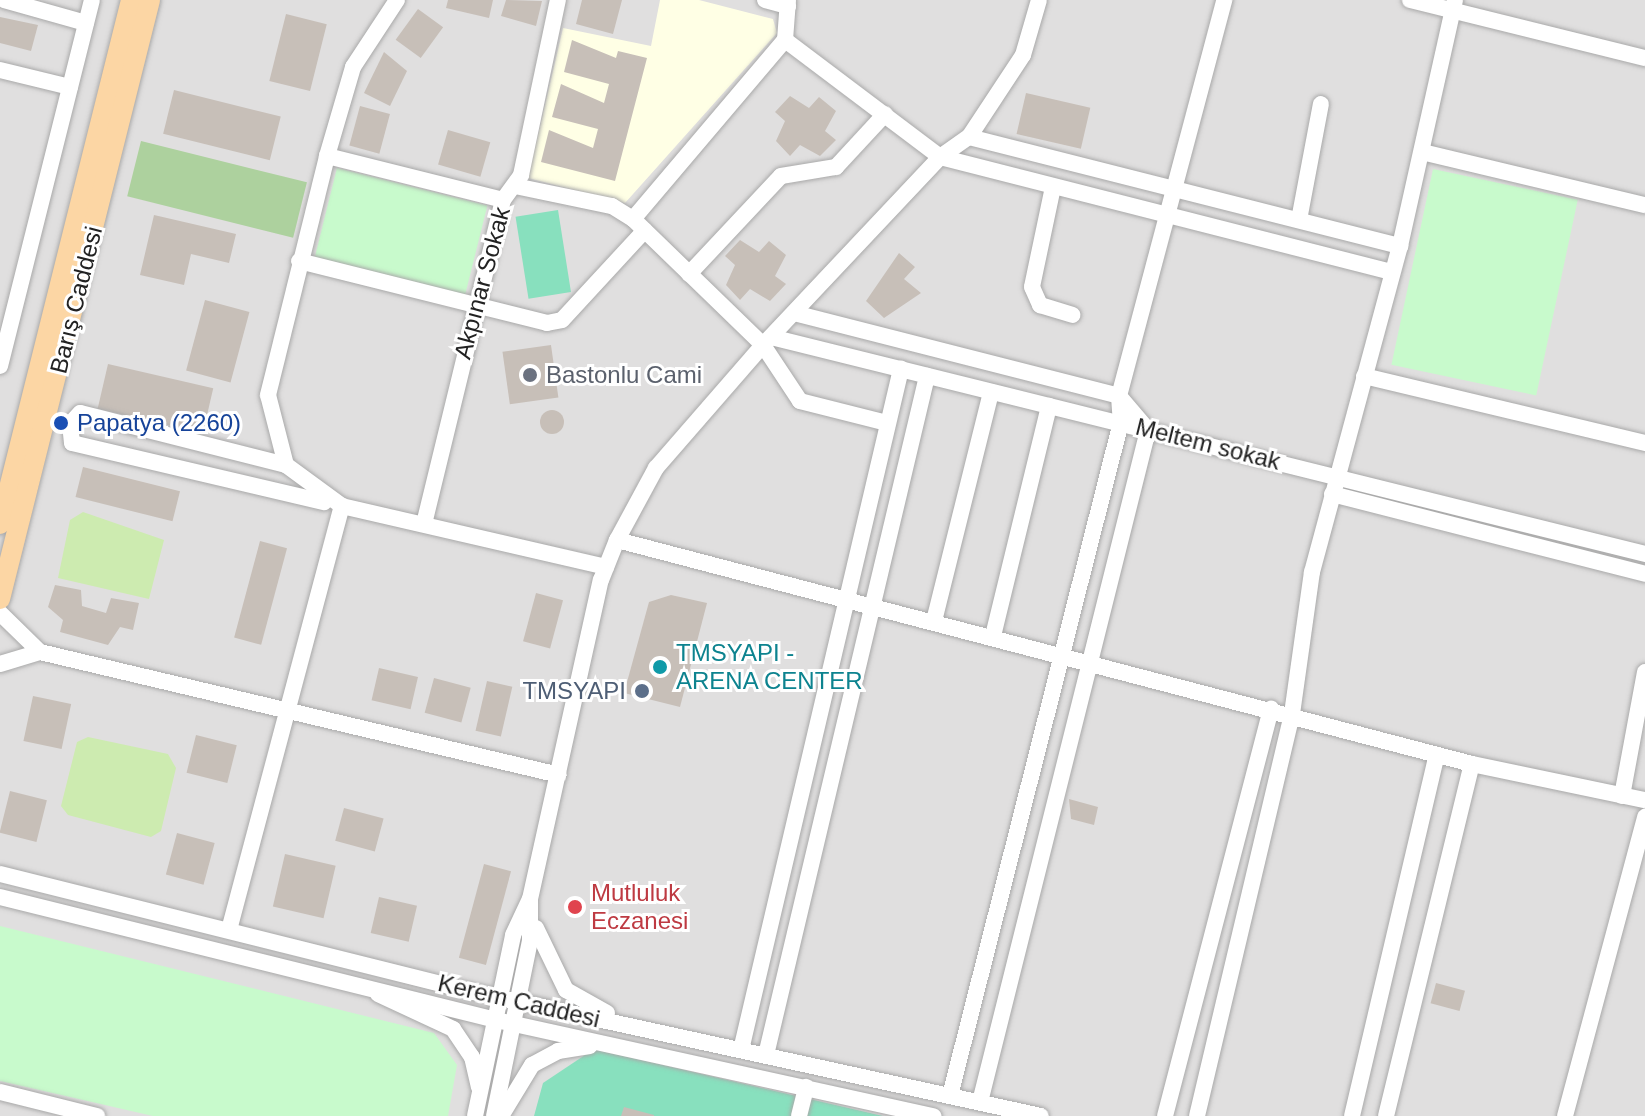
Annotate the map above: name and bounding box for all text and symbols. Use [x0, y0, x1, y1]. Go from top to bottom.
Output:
street label: Akpınar Sokak [448, 204, 516, 362]
street label: Barış Caddesi [44, 223, 108, 377]
place label: Bastonlu Cami [546, 361, 702, 389]
marker: Bastonlu Cami [521, 366, 539, 384]
place label: Papatya (2260) [77, 409, 241, 437]
street label: Meltem sokak [1133, 412, 1283, 476]
marker: Papatya (2260) [52, 414, 70, 432]
place label: TMSYAPI - ARENA CENTER [676, 639, 864, 695]
marker: TMSYAPI - ARENA CENTER [651, 658, 669, 676]
place label: TMSYAPI [522, 677, 626, 705]
marker: TMSYAPI [633, 682, 651, 700]
place label: Mutluluk Eczanesi [591, 879, 688, 935]
marker: Mutluluk Eczanesi [566, 898, 584, 916]
street label: Kerem Caddesi [435, 968, 603, 1034]

